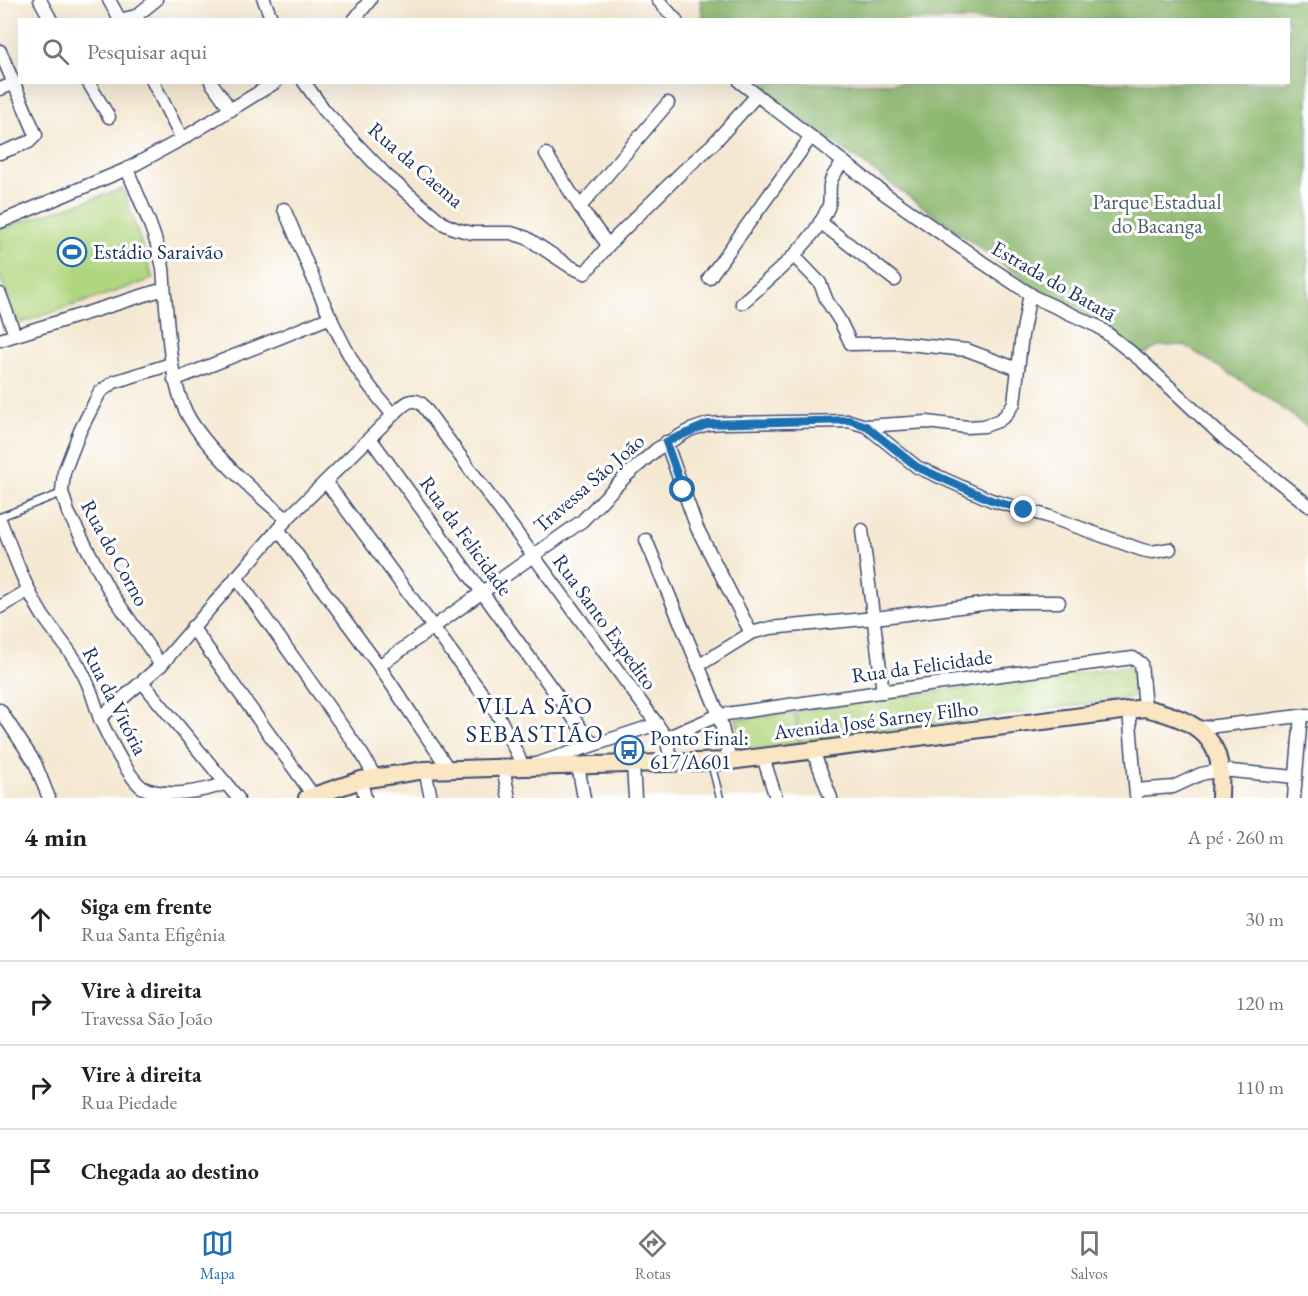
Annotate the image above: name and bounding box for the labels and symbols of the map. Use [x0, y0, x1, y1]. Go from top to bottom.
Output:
street label: Rua da Caema [363, 116, 470, 214]
park label: Parque Estadual do Bacanga [1092, 188, 1222, 239]
street label: Estrada do Batatã [987, 234, 1122, 327]
sports icon: Estádio Saraivão [56, 236, 88, 268]
place label: Estádio Saraivão [93, 238, 223, 265]
street label: Travessa São João [528, 427, 650, 538]
street label: Rua da Felicidade [414, 470, 519, 601]
route start [669, 476, 695, 502]
street label: Rua do Corno [75, 495, 156, 611]
route end [1010, 496, 1036, 522]
street label: Rua Santo Expedito [547, 548, 664, 695]
street label: Rua da Vitória [77, 642, 155, 760]
street label: Rua da Felicidade [850, 642, 994, 689]
district label: VILA SÃO SEBASTIÃO [466, 690, 604, 749]
street label: Avenida José Sarney Filho [771, 694, 980, 746]
place label: Ponto Final: 617/A601 [650, 724, 749, 775]
bus stop icon: Ponto Final: 617/A601 [613, 734, 645, 766]

